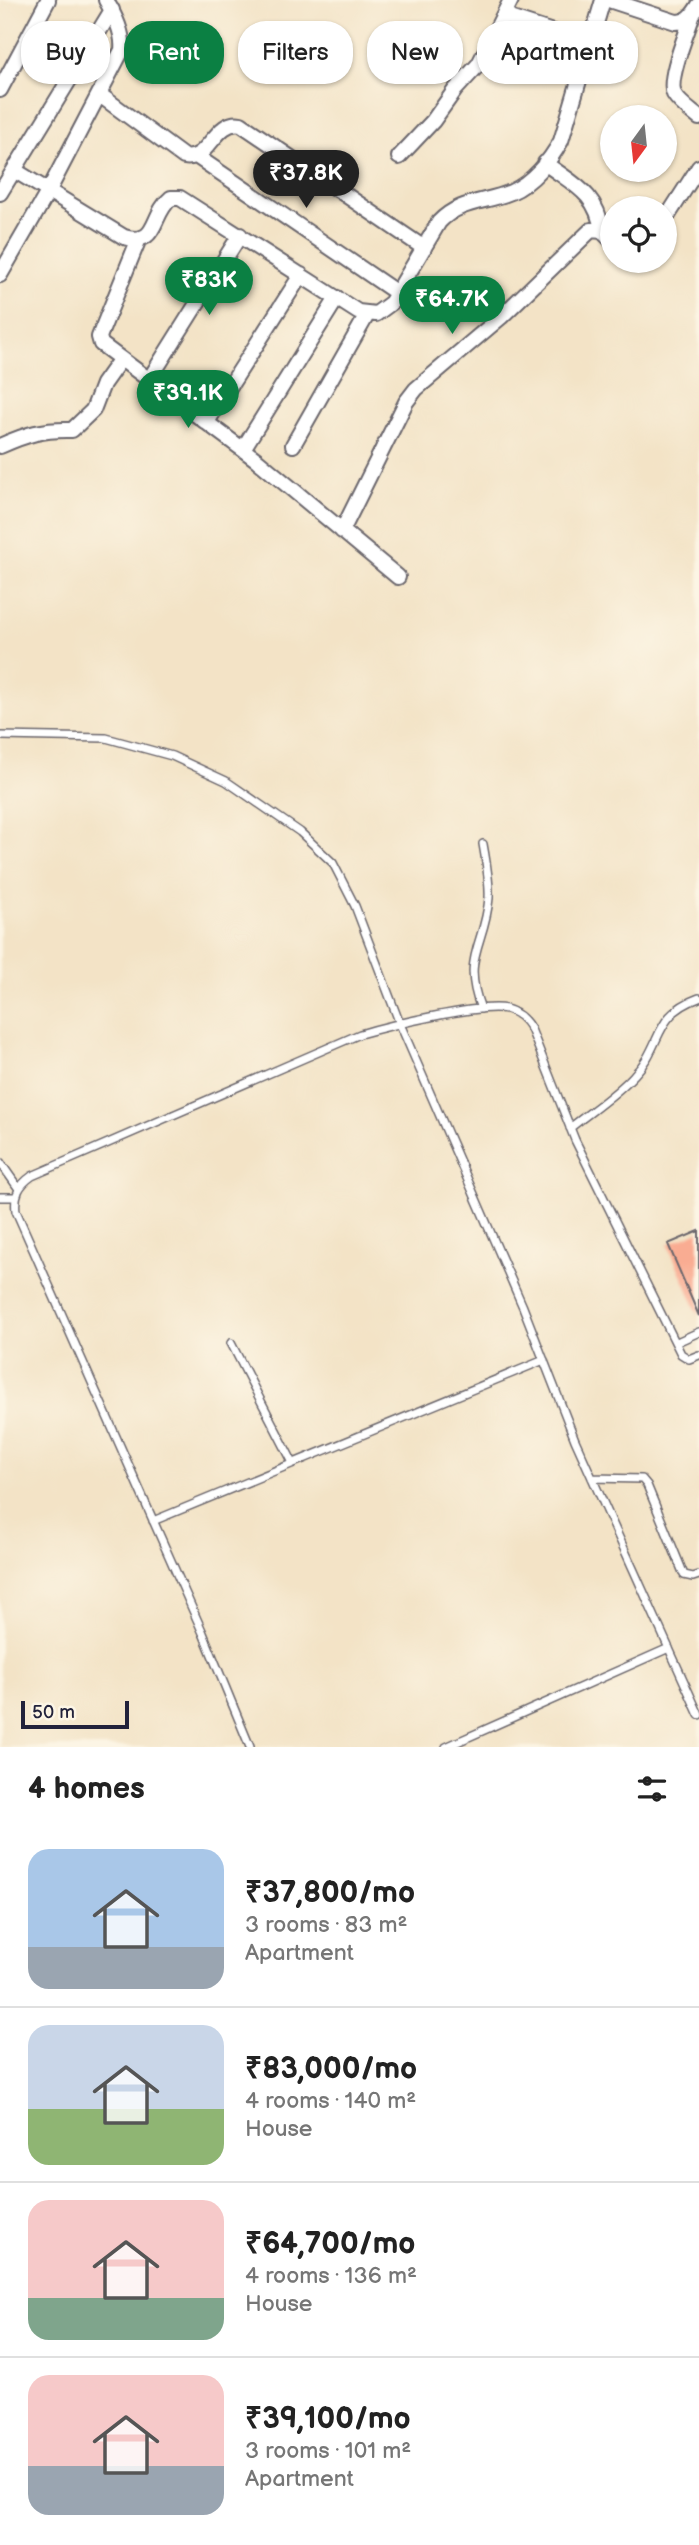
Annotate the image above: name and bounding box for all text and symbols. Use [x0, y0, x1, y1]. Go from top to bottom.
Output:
chip: Buy [21, 21, 110, 84]
chip: Rent [124, 21, 224, 84]
chip: Filters [238, 21, 353, 84]
chip: New [367, 21, 463, 84]
chip: Apartment [477, 21, 638, 84]
north arrow [600, 105, 677, 182]
map controls [600, 105, 677, 273]
pin: ₹37.8K [249, 150, 363, 210]
text: ₹37.8K [269, 159, 343, 187]
button: locate [600, 196, 677, 273]
pin: ₹83K [168, 258, 250, 317]
text: ₹83K [181, 266, 237, 294]
pin: ₹64.7K [395, 276, 509, 336]
text: ₹64.7K [415, 285, 489, 313]
pin: ₹39.1K [131, 370, 245, 430]
text: ₹39.1K [153, 379, 223, 407]
scale bar [21, 1698, 130, 1730]
text: 50 m [32, 1701, 75, 1724]
icon: filters [633, 1770, 671, 1808]
text: 4 homes [28, 1771, 145, 1807]
text: ₹37,800/mo [245, 1875, 415, 1911]
icon: home [84, 1877, 168, 1961]
text: 3 rooms · 83 m² [245, 1911, 407, 1939]
text: Apartment [245, 1939, 354, 1967]
text: ₹83,000/mo [245, 2051, 417, 2087]
icon: home [84, 2053, 168, 2137]
text: 4 rooms · 140 m² [245, 2087, 416, 2115]
text: House [245, 2115, 312, 2143]
text: ₹64,700/mo [245, 2226, 415, 2262]
icon: home [84, 2228, 168, 2312]
text: 4 rooms · 136 m² [245, 2262, 417, 2290]
text: House [245, 2290, 312, 2318]
text: ₹39,100/mo [245, 2401, 411, 2437]
icon: home [84, 2403, 168, 2487]
text: 3 rooms · 101 m² [245, 2437, 411, 2465]
text: Apartment [245, 2465, 354, 2493]

